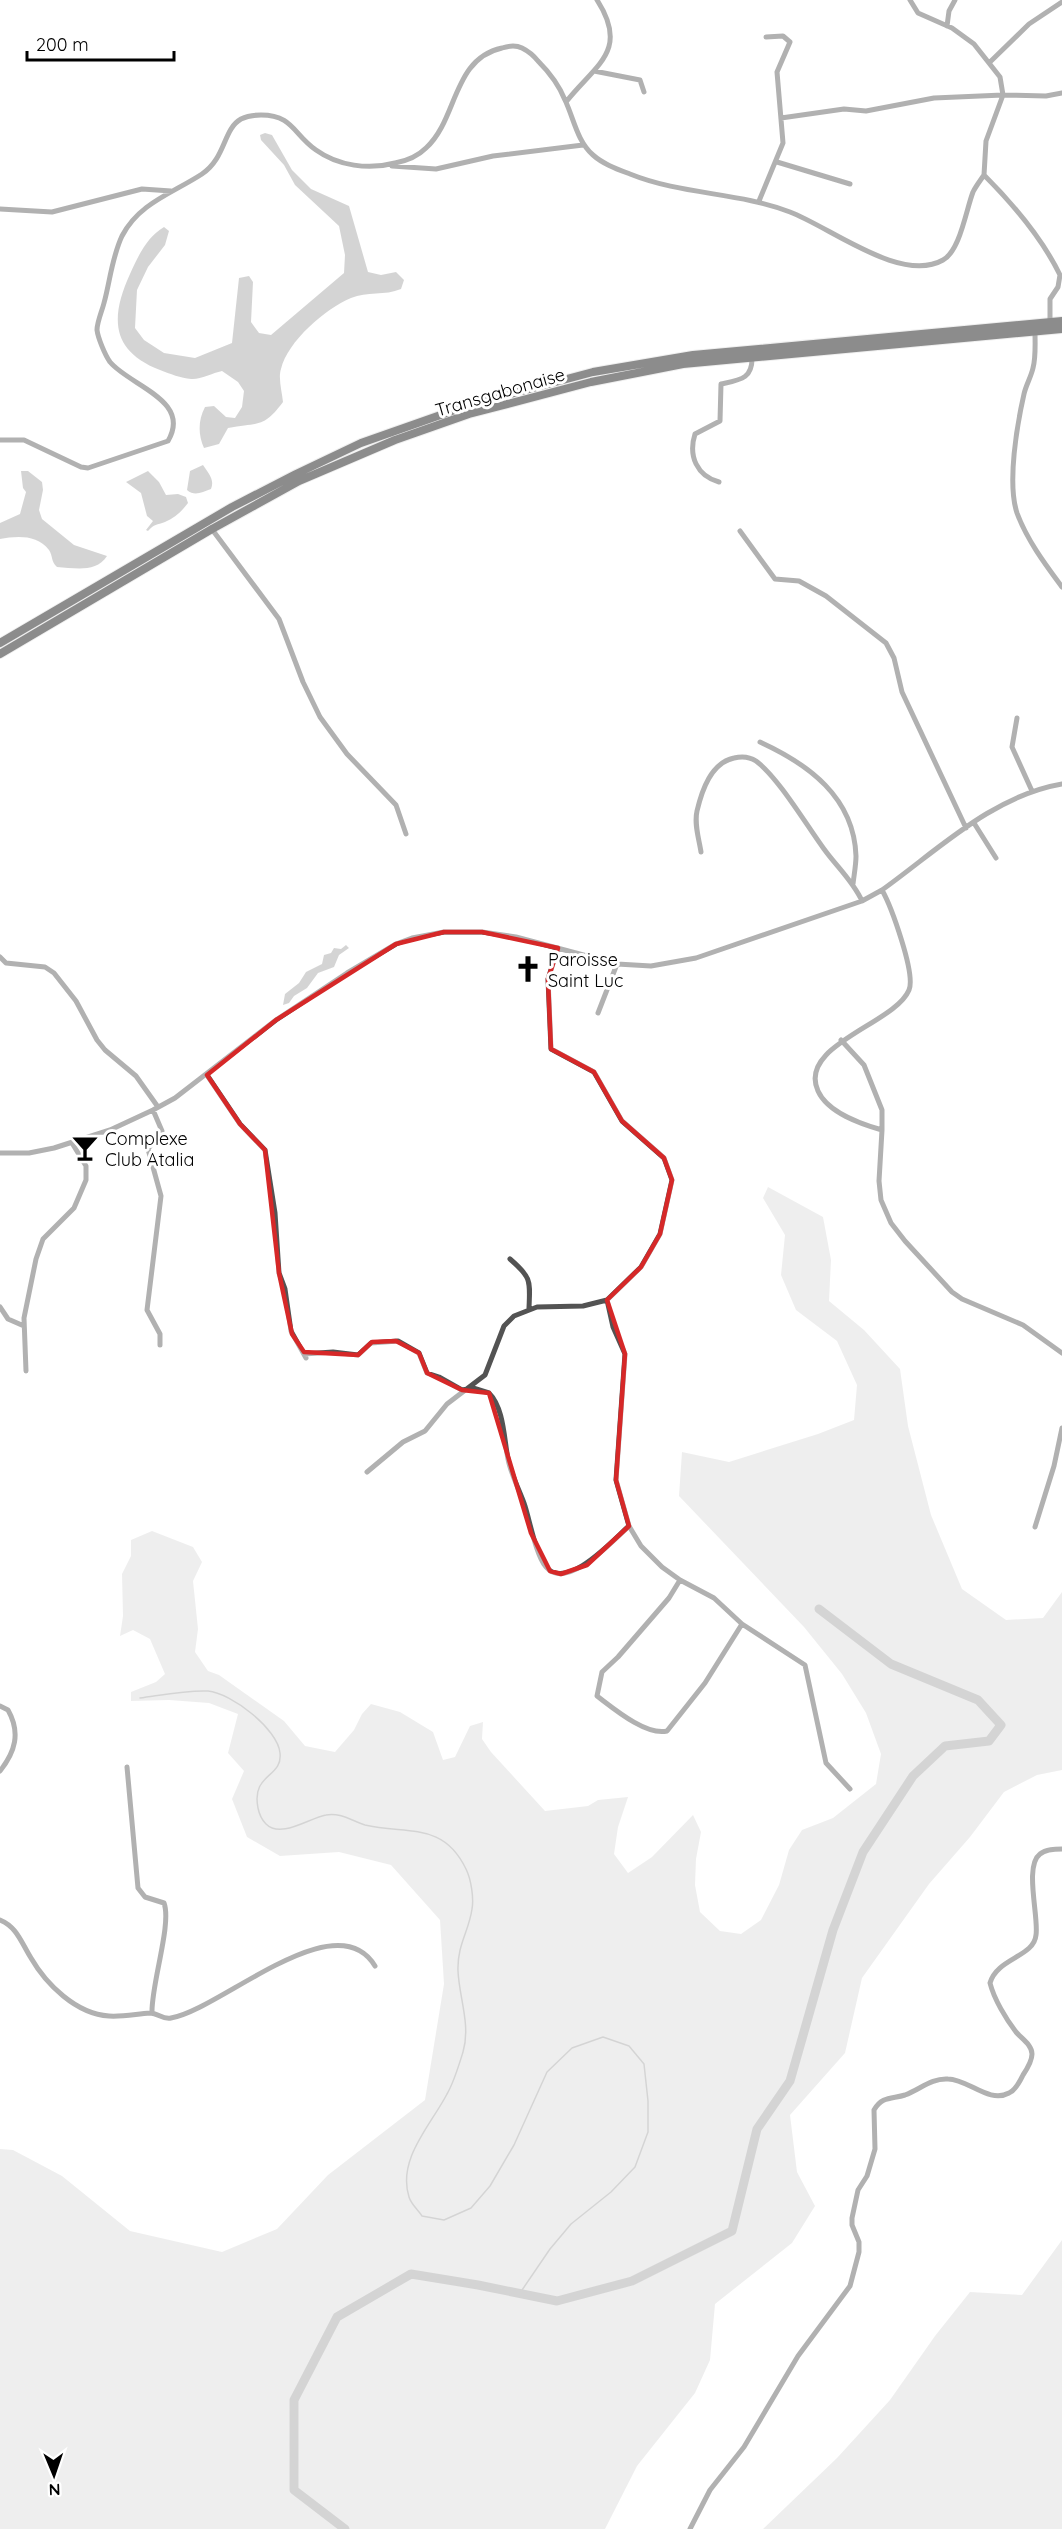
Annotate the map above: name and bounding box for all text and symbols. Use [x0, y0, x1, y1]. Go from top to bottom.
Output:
scale bar [27, 24, 174, 62]
text: 200 m [36, 33, 89, 56]
street label: Transgabonaise [432, 362, 568, 422]
place label: Paroisse Saint Luc [548, 948, 623, 992]
church icon: Paroisse Saint Luc [513, 954, 543, 984]
place label: Complexe Club Atalia [105, 1127, 194, 1171]
bar icon: Complexe Club Atalia [70, 1133, 100, 1163]
north arrow [24, 2445, 84, 2505]
text: N [48, 2480, 61, 2500]

